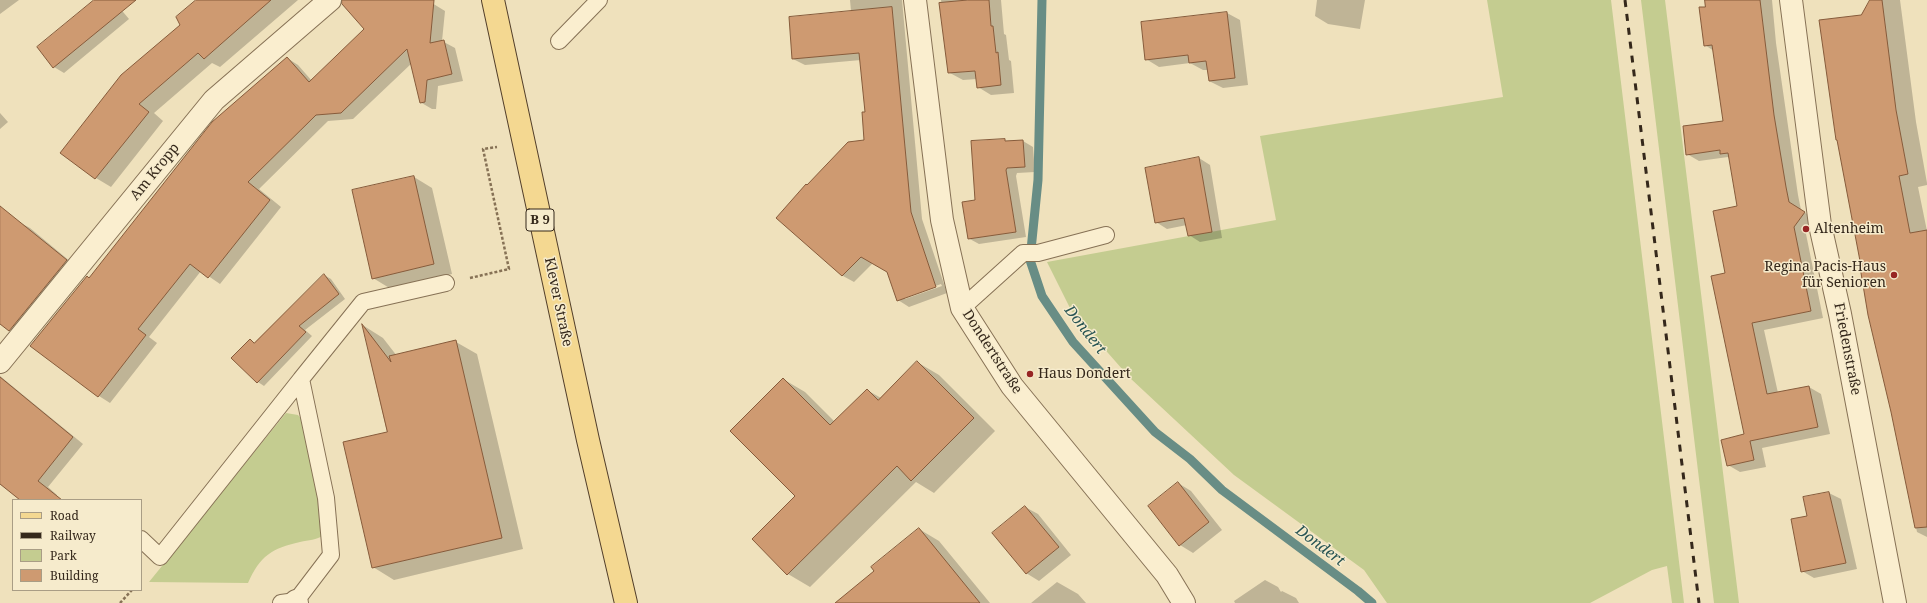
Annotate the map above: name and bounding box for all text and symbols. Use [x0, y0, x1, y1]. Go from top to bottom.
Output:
street label: Am Kropp [127, 140, 183, 204]
road number: B 9 [526, 209, 554, 231]
place label: Altenheim [1814, 221, 1884, 237]
marker: Altenheim [1801, 224, 1811, 234]
street label: Klever Straße [540, 256, 576, 348]
place label: Regina Pacis-Haus für Senioren [1764, 259, 1886, 292]
marker: Regina Pacis-Haus für Senioren [1889, 270, 1899, 280]
street label: Friedenstraße [1830, 301, 1864, 397]
water label: Dondert [1060, 302, 1110, 358]
street label: Dondertstraße [959, 307, 1025, 397]
place label: Haus Dondert [1038, 366, 1131, 382]
marker: Haus Dondert [1025, 369, 1035, 379]
legend [12, 499, 142, 591]
text: Road [50, 507, 79, 524]
water label: Dondert [1292, 522, 1348, 570]
text: Railway [50, 527, 96, 544]
text: Park [50, 547, 77, 564]
text: Building [50, 567, 98, 584]

